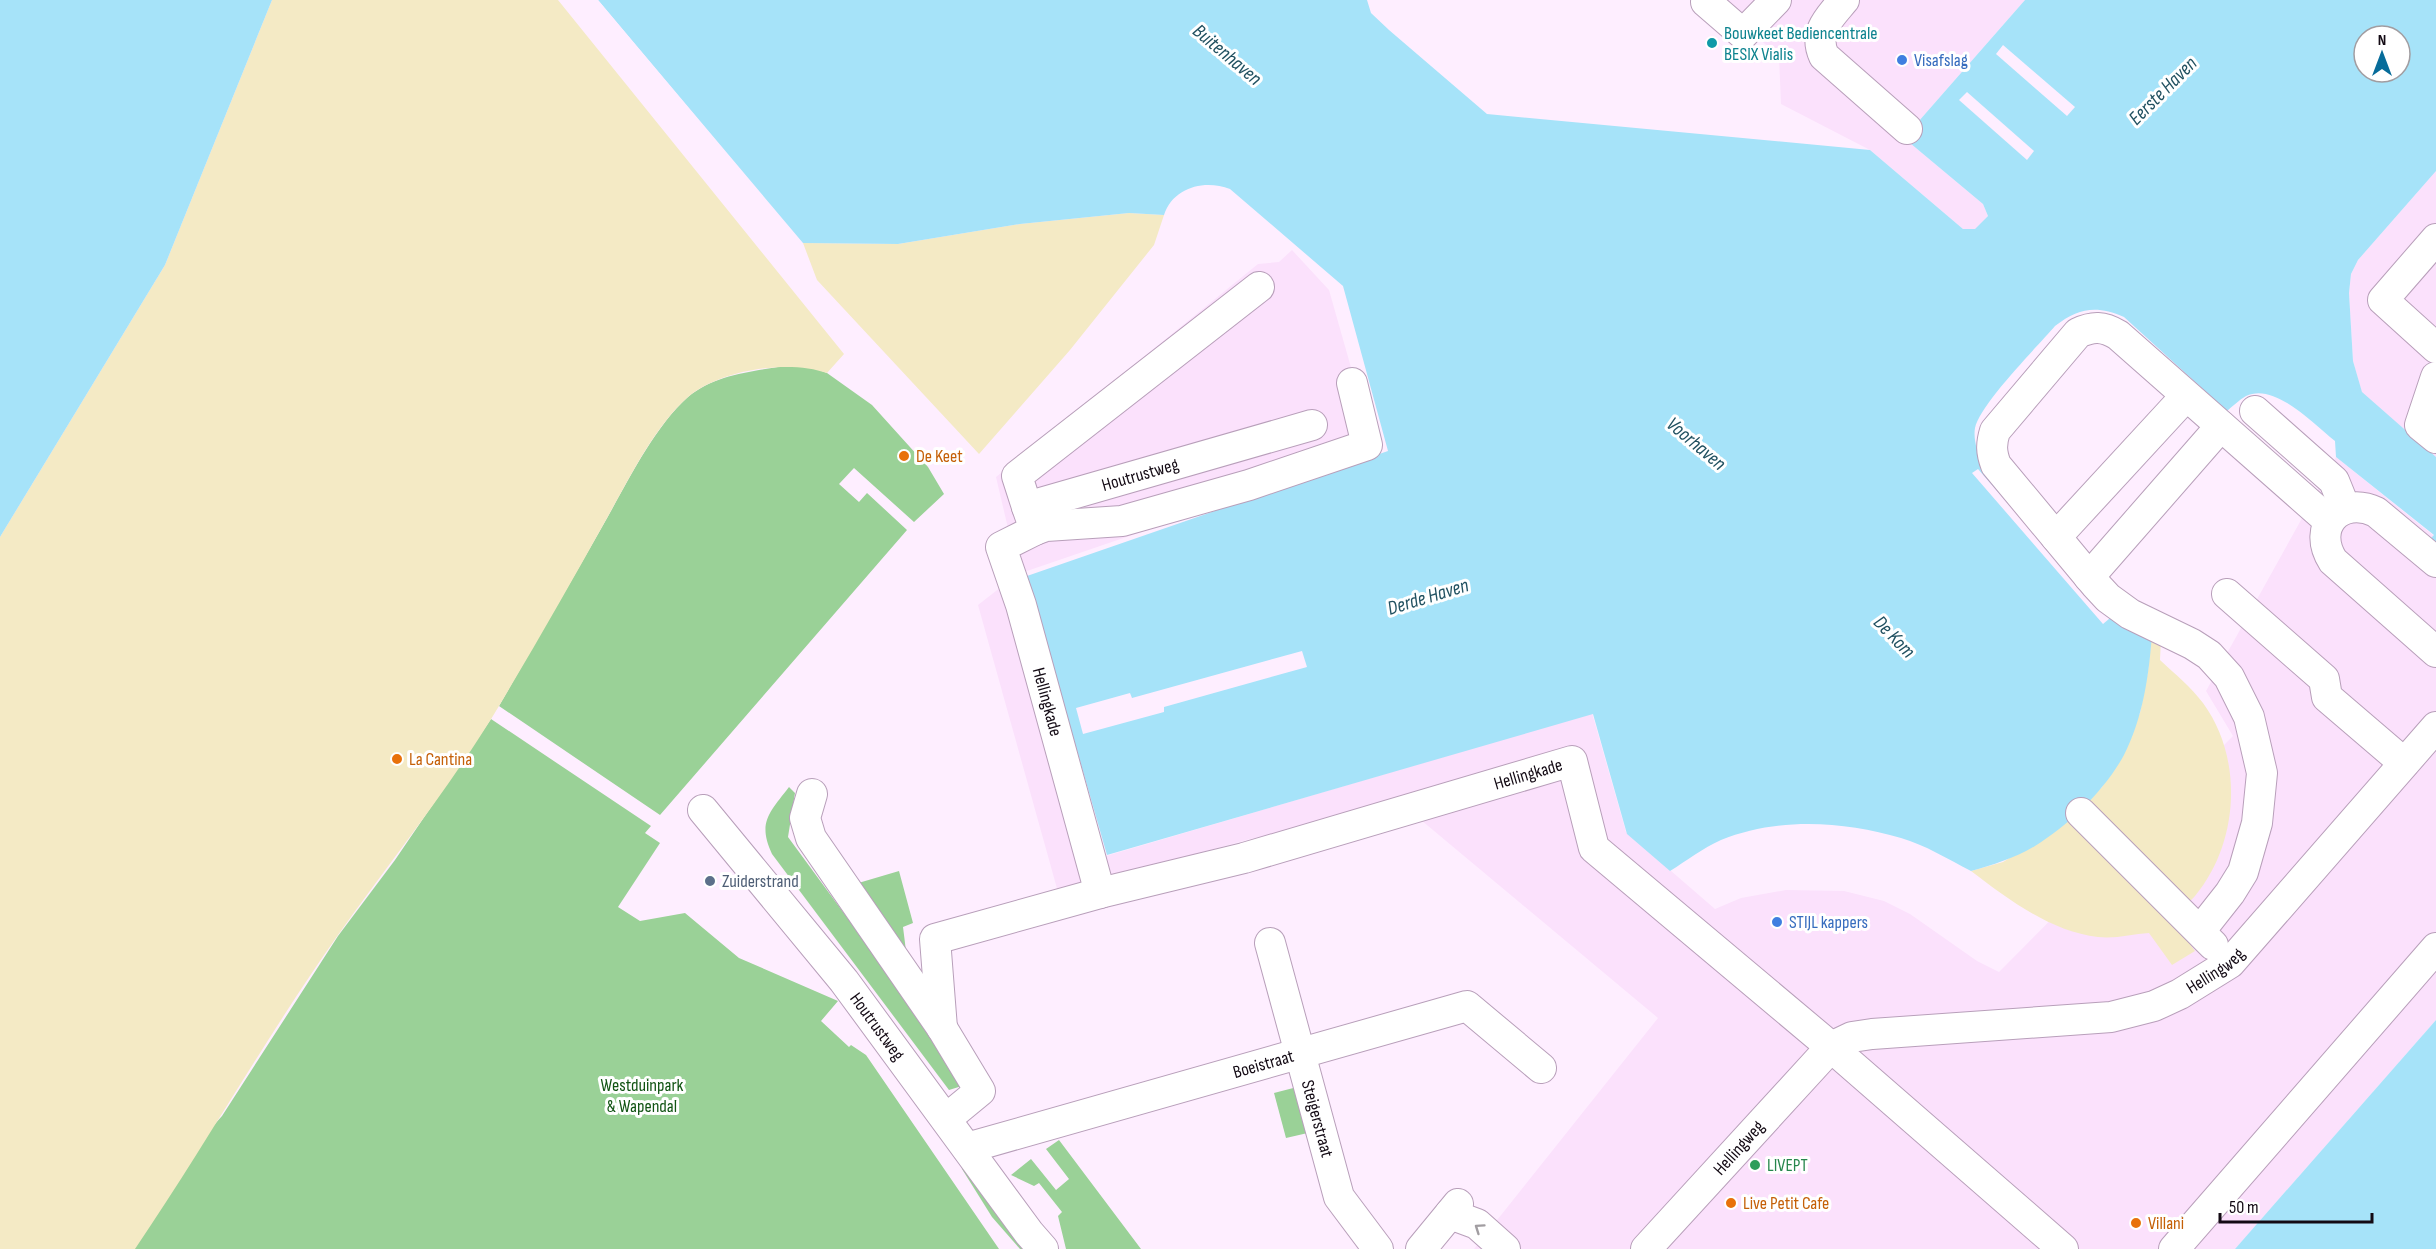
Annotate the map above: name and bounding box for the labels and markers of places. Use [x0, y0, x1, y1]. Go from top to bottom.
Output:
place label: Bouwkeet Bediencentrale BESIX Vialis [1724, 23, 1878, 65]
marker: Bouwkeet Bediencentrale BESIX Vialis [1705, 36, 1719, 50]
place label: Visafslag [1914, 50, 1968, 71]
marker: Visafslag [1895, 53, 1909, 67]
place label: De Keet [916, 446, 963, 467]
marker: De Keet [897, 449, 911, 463]
place label: La Cantina [409, 749, 472, 770]
marker: La Cantina [390, 752, 404, 766]
place label: Zuiderstrand [722, 871, 799, 892]
marker: Zuiderstrand [703, 874, 717, 888]
place label: STIJL kappers [1789, 912, 1868, 933]
marker: STIJL kappers [1770, 915, 1784, 929]
place label: LIVEPT [1767, 1155, 1808, 1176]
marker: LIVEPT [1748, 1158, 1762, 1172]
place label: Live Petit Cafe [1743, 1193, 1829, 1214]
marker: Live Petit Cafe [1724, 1196, 1738, 1210]
place label: Villani [2148, 1213, 2184, 1234]
marker: Villani [2129, 1216, 2143, 1230]

